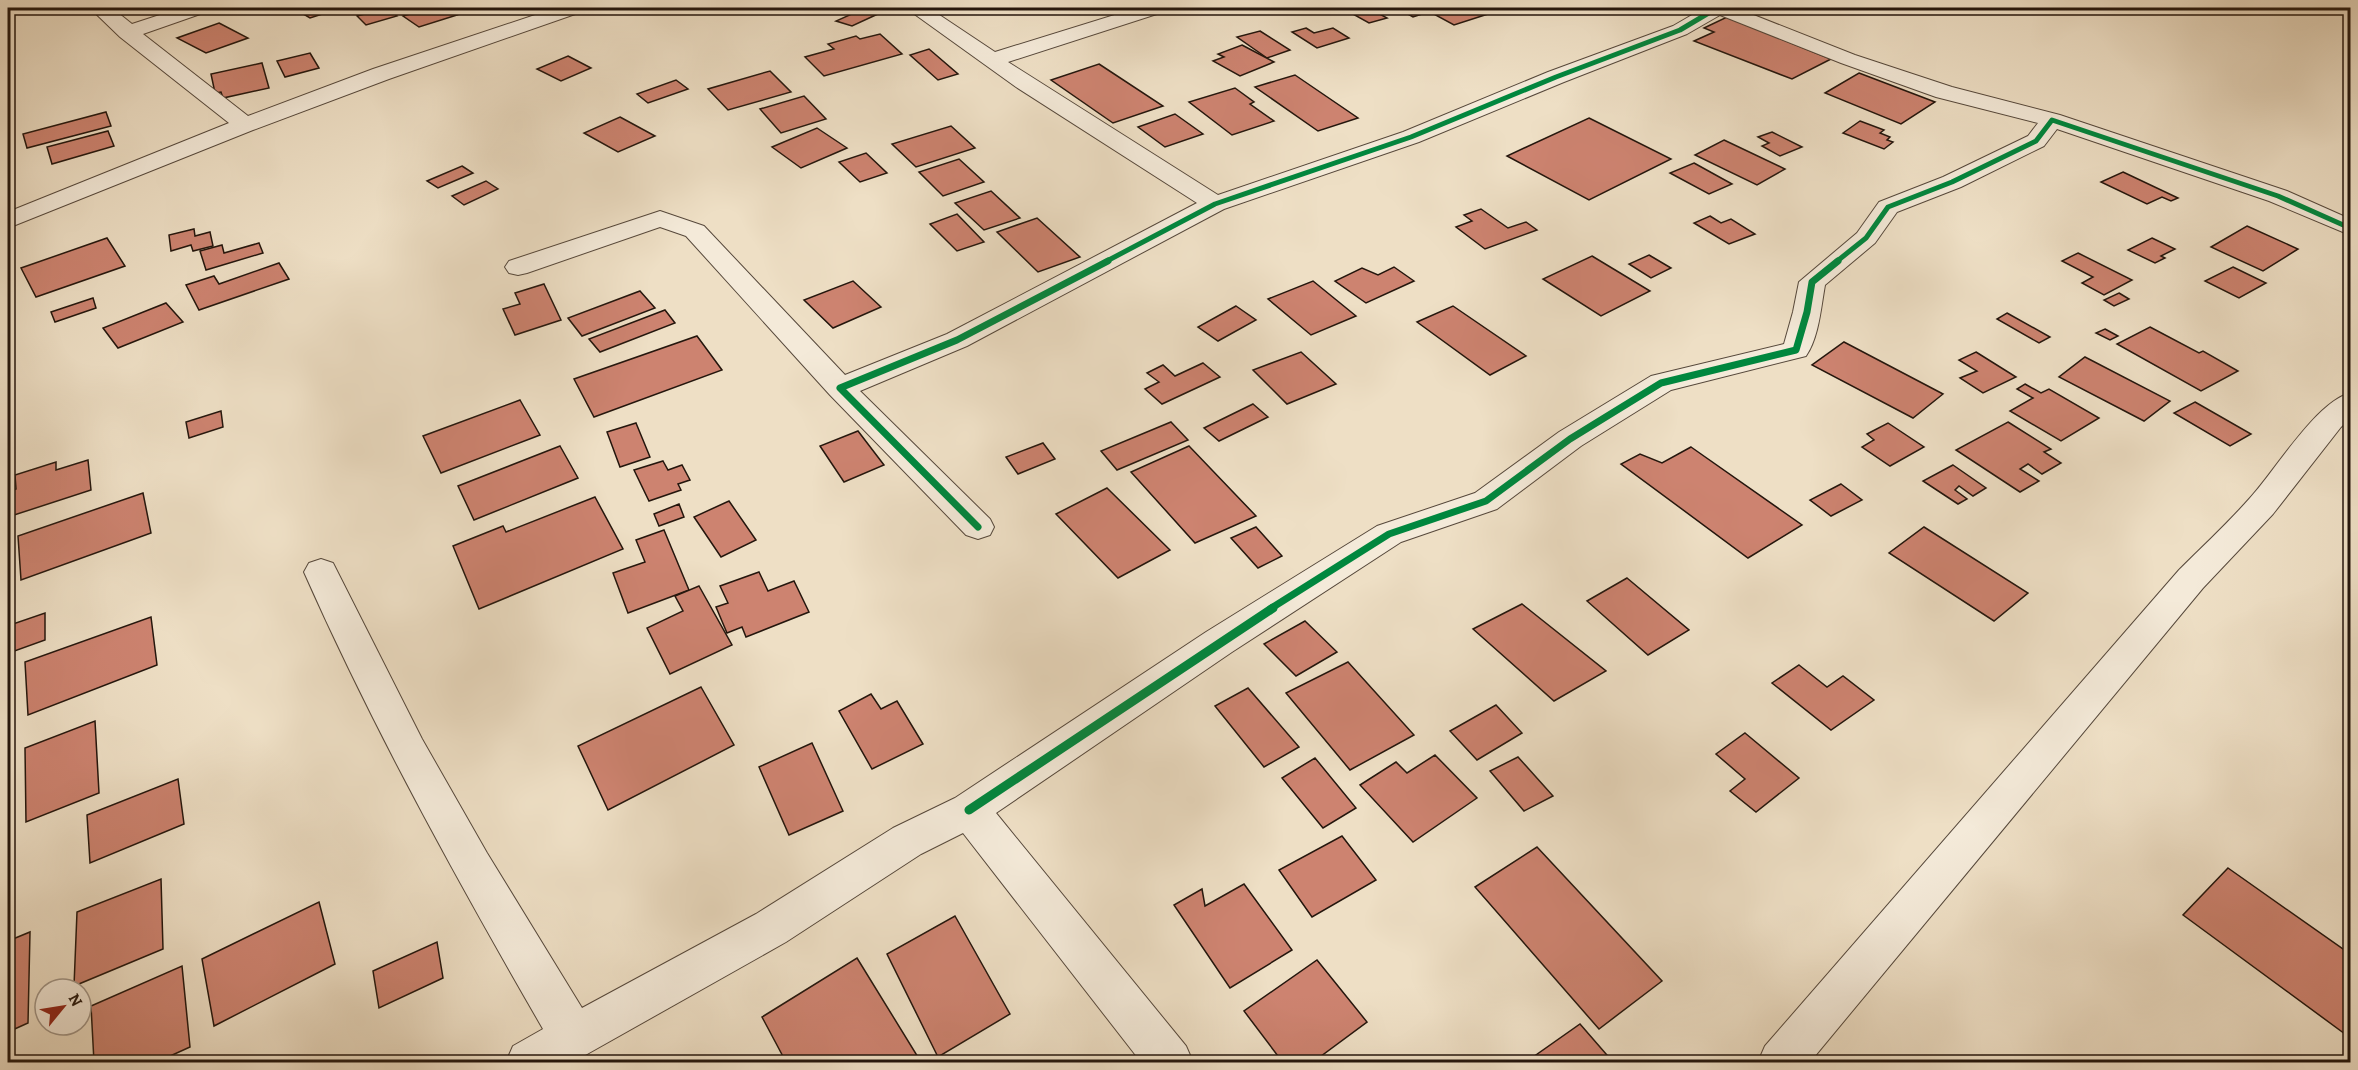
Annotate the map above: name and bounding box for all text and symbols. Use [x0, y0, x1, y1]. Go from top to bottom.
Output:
north arrow [33, 977, 93, 1037]
text: N [63, 989, 88, 1011]

